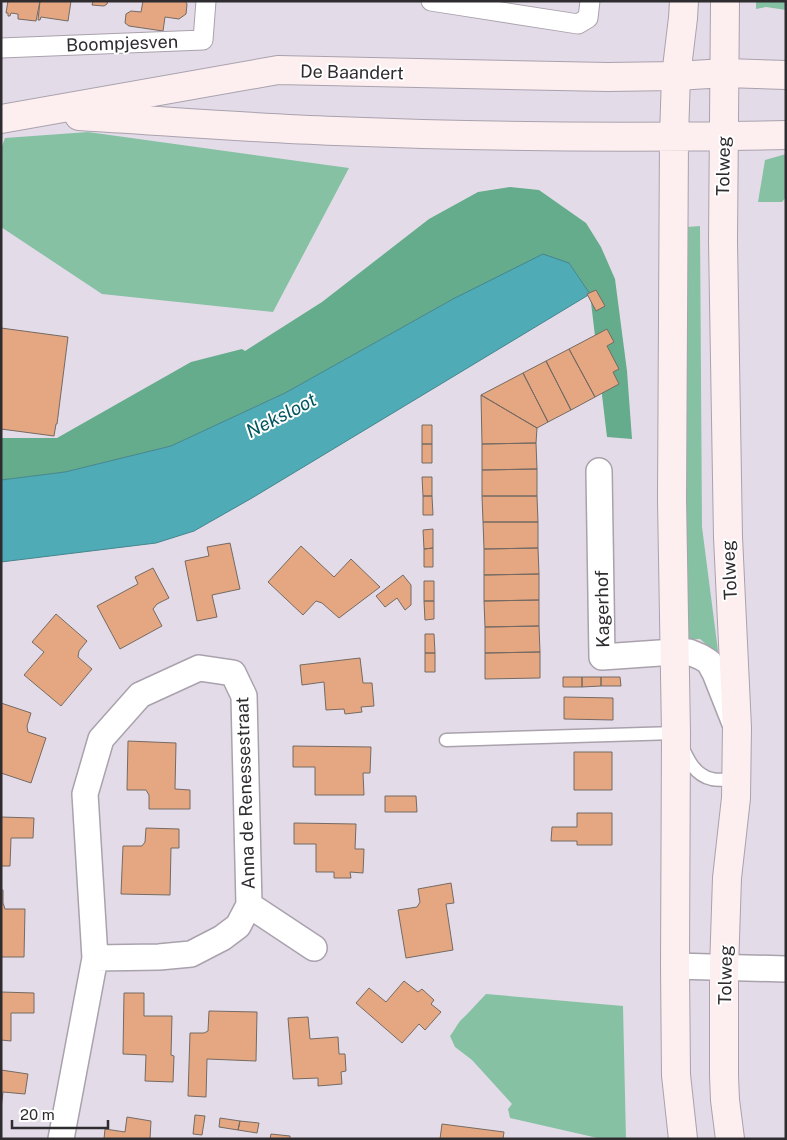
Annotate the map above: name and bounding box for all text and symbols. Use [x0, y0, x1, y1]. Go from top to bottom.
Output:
street label: Boompjesven [66, 31, 178, 55]
street label: De Baandert [300, 61, 404, 83]
street label: Tolweg [712, 136, 734, 196]
water label: Neksloot [242, 388, 320, 442]
street label: Tolweg [717, 540, 741, 600]
street label: Kagerhof [591, 570, 613, 648]
street label: Anna de Renessestraat [231, 696, 259, 890]
street label: Tolweg [714, 945, 736, 1005]
scale bar [12, 1098, 109, 1130]
text: 20 m [20, 1106, 55, 1123]

